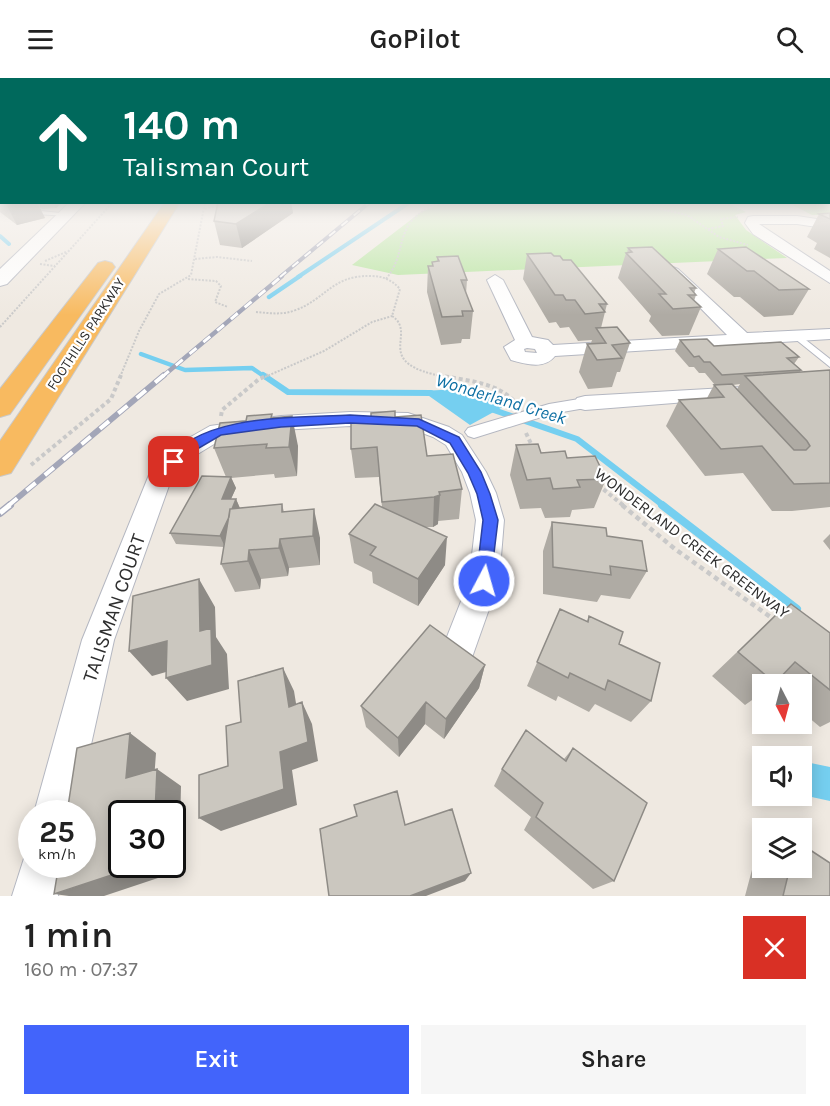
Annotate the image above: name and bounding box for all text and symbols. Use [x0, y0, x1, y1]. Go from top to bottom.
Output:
icon: menu [24, 23, 57, 56]
text: GoPilot [370, 23, 460, 55]
icon: search [773, 23, 806, 56]
text: 140 m [123, 100, 240, 150]
icon: ahead [24, 102, 102, 180]
text: Talisman Court [123, 151, 309, 183]
street label: FOOTHILLS PARKWAY [43, 274, 129, 393]
water label: Wonderland Creek [433, 369, 570, 430]
pin [148, 436, 199, 487]
icon: arrive [157, 445, 190, 478]
street label: WONDERLAND CREEK GREENWAY [591, 464, 793, 622]
street label: TALISMAN COURT [78, 531, 150, 685]
position arrow [452, 549, 516, 613]
north arrow [752, 674, 812, 734]
map controls [752, 674, 812, 878]
button: sound [752, 746, 812, 806]
speed limit sign: 30 [108, 800, 186, 878]
text: 25 [39, 814, 75, 850]
button: layers [752, 818, 812, 878]
text: km/h [38, 845, 76, 863]
text: 1 min [24, 914, 113, 956]
button: close [743, 916, 806, 979]
text: 160 m · 07:37 [24, 958, 138, 981]
button: Exit [24, 1025, 409, 1094]
button: Share [421, 1025, 806, 1094]

